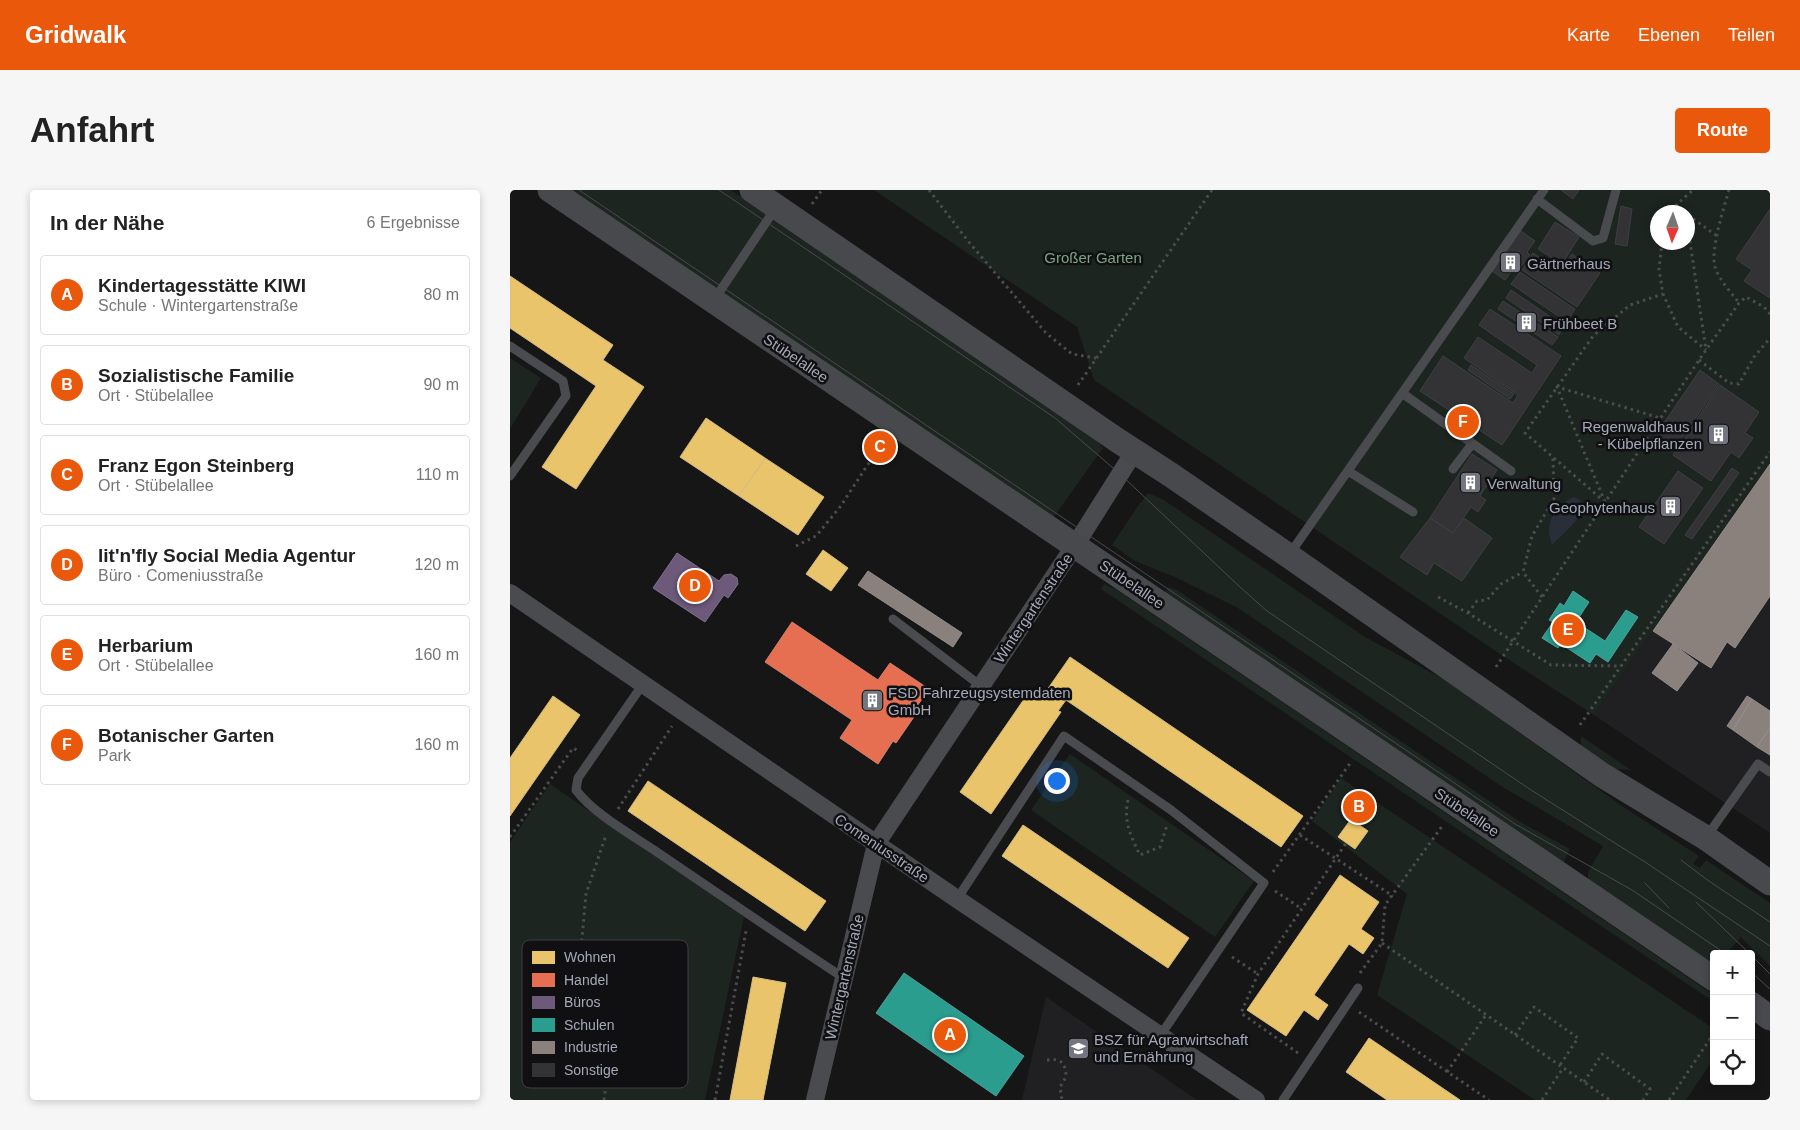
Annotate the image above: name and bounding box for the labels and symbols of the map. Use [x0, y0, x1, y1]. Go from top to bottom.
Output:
north arrow [1650, 205, 1695, 250]
park label: Großer Garten [1044, 249, 1142, 266]
building icon: Gärtnerhaus [1499, 251, 1523, 275]
place label: Gärtnerhaus [1527, 255, 1610, 272]
building icon: Frühbeet B [1515, 311, 1539, 335]
place label: Frühbeet B [1543, 315, 1617, 332]
street label: Stübelallee [760, 330, 832, 386]
pin: F [1447, 403, 1479, 441]
place label: Regenwaldhaus II - Kübelpflanzen [1582, 418, 1702, 452]
building icon: Regenwaldhaus II - Kübelpflanzen [1706, 423, 1730, 447]
pin: C [864, 428, 896, 466]
building icon: Verwaltung [1459, 471, 1483, 495]
place label: Verwaltung [1487, 475, 1561, 492]
building icon: Geophytenhaus [1659, 495, 1683, 519]
place label: Geophytenhaus [1549, 499, 1655, 516]
street label: Wintergartenstraße [990, 550, 1076, 666]
street label: Stübelallee [1096, 556, 1168, 612]
pin: D [679, 567, 711, 605]
pin: E [1552, 611, 1584, 649]
place label: FSD Fahrzeugsystemdaten GmbH [888, 684, 1071, 718]
building icon: FSD Fahrzeugsystemdaten GmbH [860, 689, 884, 713]
your location [1044, 768, 1070, 794]
street label: Stübelallee [1431, 784, 1503, 840]
pin: B [1343, 788, 1375, 826]
street label: Comeniusstraße [832, 810, 932, 886]
street label: Wintergartenstraße [821, 913, 867, 1041]
legend [522, 940, 688, 1088]
text: Wohnen [564, 949, 616, 965]
text: Handel [564, 972, 608, 988]
text: Büros [564, 994, 601, 1010]
pin: A [934, 1016, 966, 1054]
text: Schulen [564, 1017, 615, 1033]
place label: BSZ für Agrarwirtschaft und Ernährung [1094, 1031, 1249, 1065]
school or university icon: BSZ für Agrarwirtschaft und Ernährung [1066, 1036, 1090, 1060]
text: Industrie [564, 1039, 618, 1055]
text: Sonstige [564, 1062, 619, 1078]

